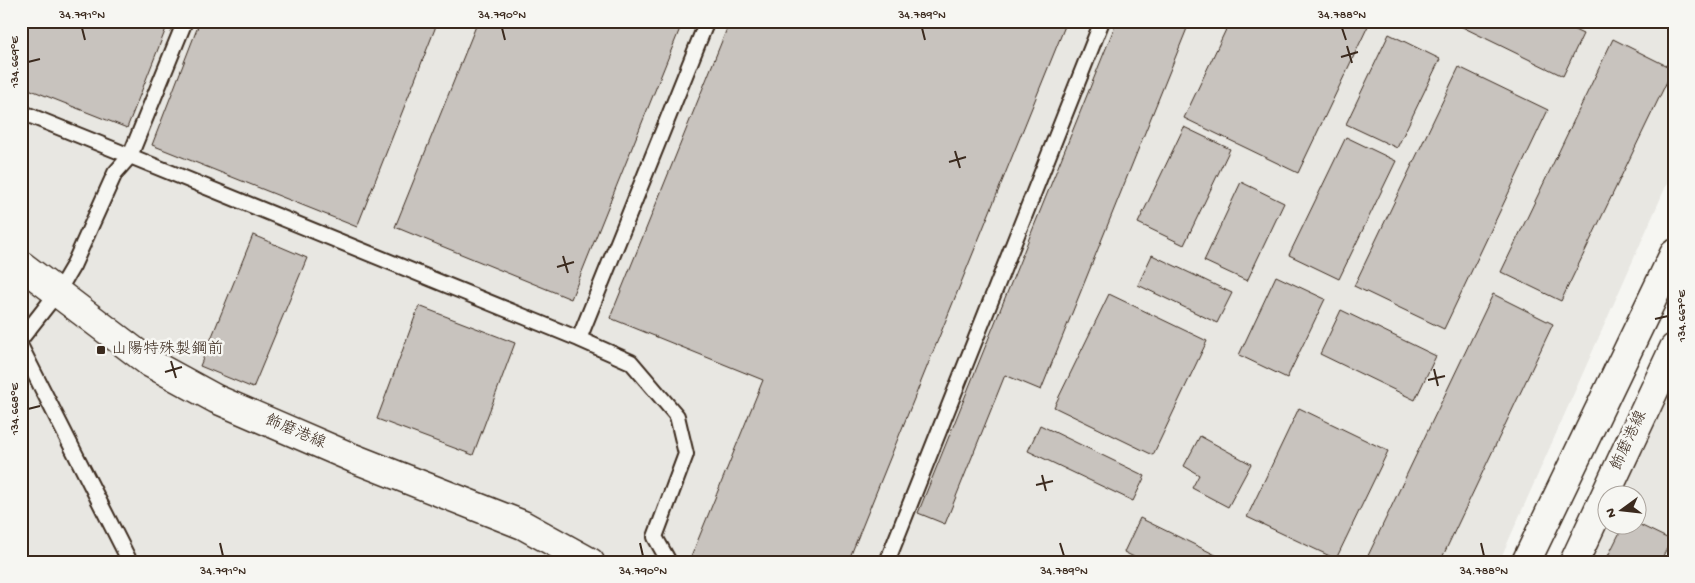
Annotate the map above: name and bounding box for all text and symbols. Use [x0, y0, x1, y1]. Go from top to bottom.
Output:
text: 34.791°N [58, 9, 105, 23]
text: 34.790°N [477, 9, 526, 23]
text: 34.789°N [897, 9, 946, 23]
text: 34.788°N [1317, 9, 1366, 23]
text: 134.669°E [9, 36, 23, 89]
text: 134.667°E [1676, 290, 1690, 343]
place label: 山陽特殊製鋼前 [111, 339, 223, 360]
marker: 山陽特殊製鋼前 [95, 344, 107, 356]
text: 134.668°E [9, 382, 23, 436]
street label: 飾磨港線 [1606, 407, 1652, 474]
street label: 飾磨港線 [262, 410, 329, 454]
north arrow [1598, 486, 1648, 536]
text: N [1602, 506, 1621, 519]
text: 34.791°N [199, 565, 246, 579]
text: 34.790°N [618, 565, 667, 579]
text: 34.789°N [1039, 565, 1088, 579]
text: 34.788°N [1459, 565, 1508, 579]

